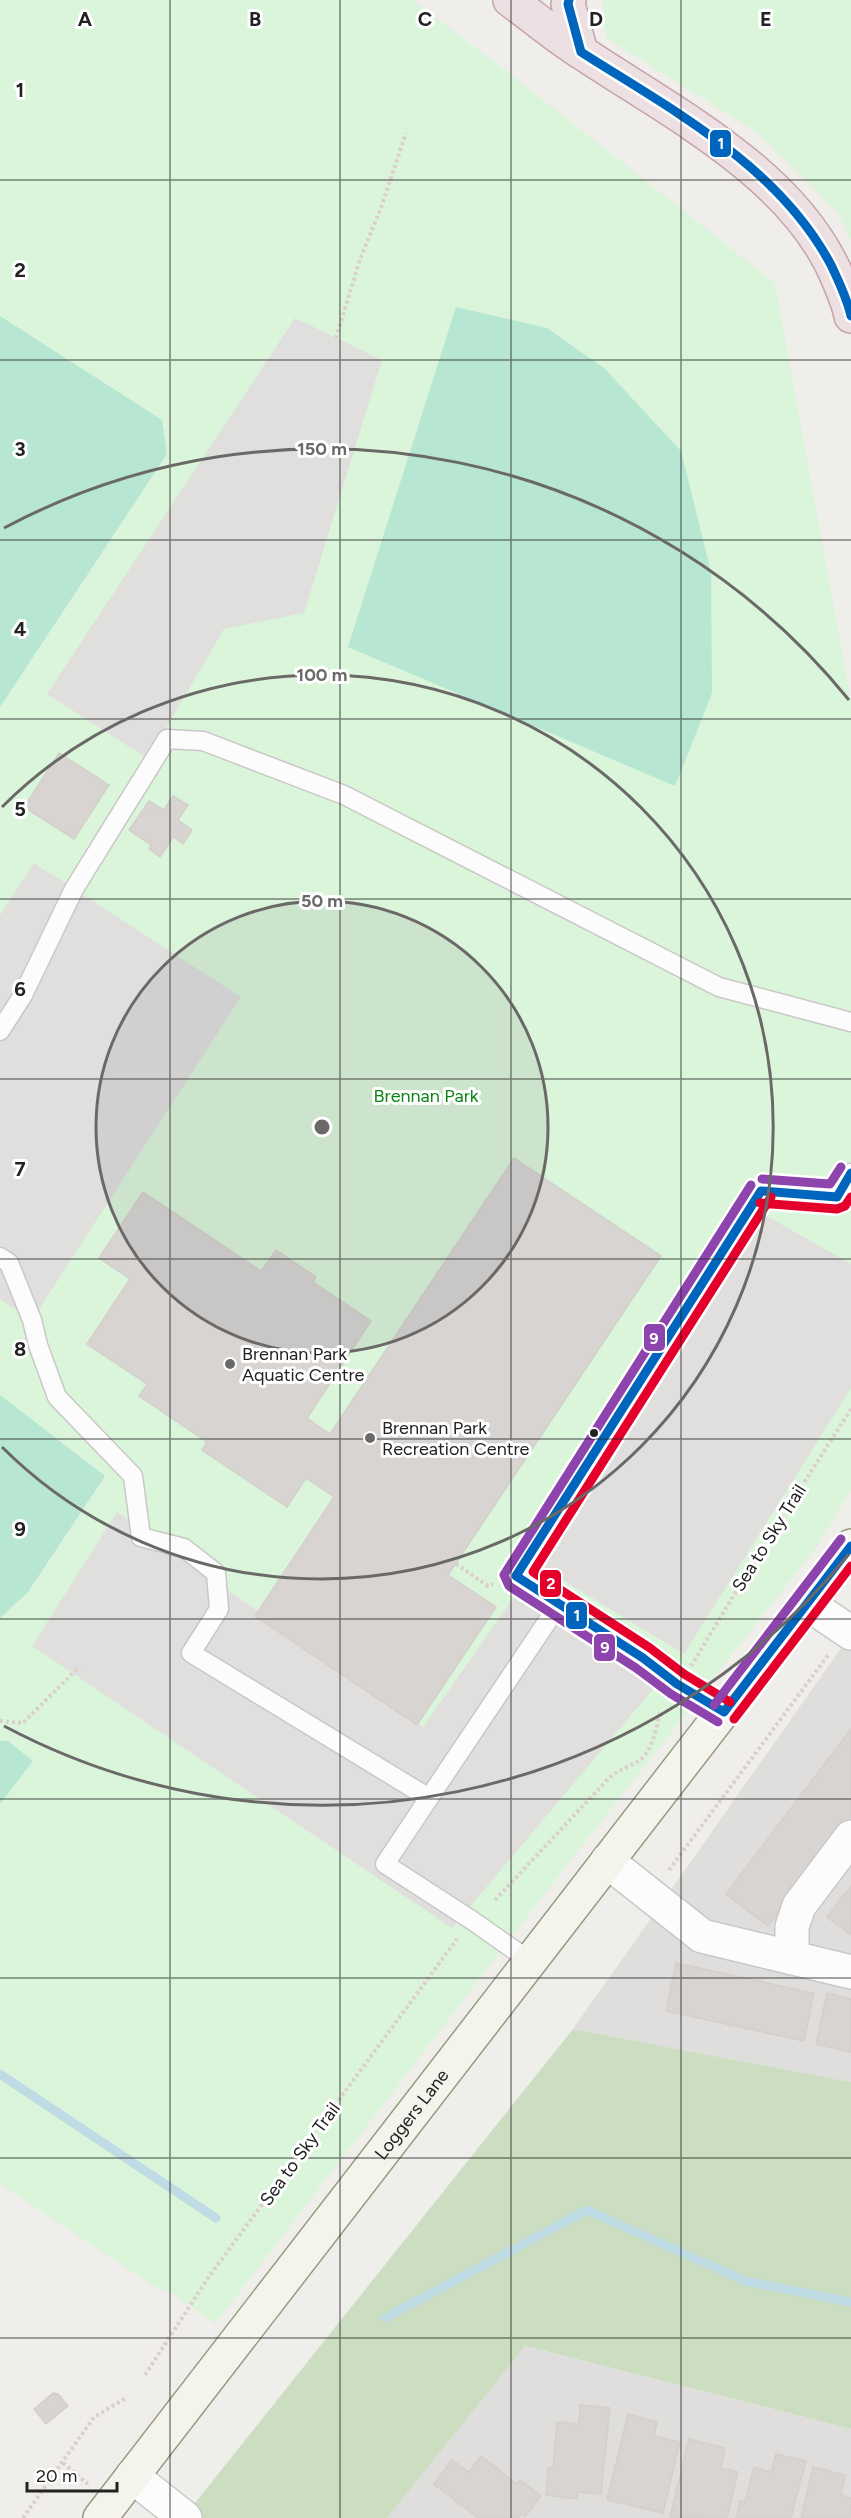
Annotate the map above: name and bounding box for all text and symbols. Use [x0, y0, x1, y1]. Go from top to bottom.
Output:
text: A [78, 7, 93, 31]
text: B [249, 7, 261, 31]
text: C [418, 7, 432, 31]
text: D [589, 7, 603, 31]
text: E [760, 7, 772, 31]
text: 1 [16, 78, 24, 102]
line badge: 1 [709, 129, 732, 158]
text: 1 [718, 134, 724, 153]
text: 2 [14, 258, 26, 282]
text: 3 [14, 437, 26, 461]
text: 150 m [297, 438, 347, 460]
text: 4 [14, 617, 27, 641]
text: 100 m [297, 664, 347, 686]
text: 5 [14, 797, 26, 821]
text: 50 m [301, 890, 343, 912]
text: 6 [14, 977, 26, 1001]
park label: Brennan Park [374, 1085, 479, 1107]
centre of rings [312, 1117, 332, 1137]
text: 7 [14, 1157, 26, 1181]
line badge: 9 [643, 1323, 666, 1352]
text: 9 [649, 1329, 659, 1348]
text: 8 [14, 1337, 26, 1361]
place label: Brennan Park Aquatic Centre [242, 1343, 365, 1386]
marker: Brennan Park Aquatic Centre [223, 1357, 237, 1371]
place label: Brennan Park Recreation Centre [382, 1417, 530, 1460]
unlabelled marker [588, 1427, 600, 1439]
marker: Brennan Park Recreation Centre [363, 1431, 377, 1445]
street label: Sea to Sky Trail [727, 1480, 811, 1596]
text: 9 [14, 1517, 26, 1541]
line badge: 2 [539, 1569, 562, 1598]
text: 2 [546, 1574, 556, 1593]
line badge: 1 [565, 1601, 588, 1630]
text: 1 [574, 1606, 580, 1625]
line badge: 9 [593, 1633, 616, 1662]
text: 9 [600, 1638, 610, 1657]
street label: Loggers Lane [370, 2065, 454, 2164]
street label: Sea to Sky Trail [255, 2098, 345, 2210]
scale bar [27, 2455, 117, 2493]
text: 20 m [36, 2465, 77, 2487]

